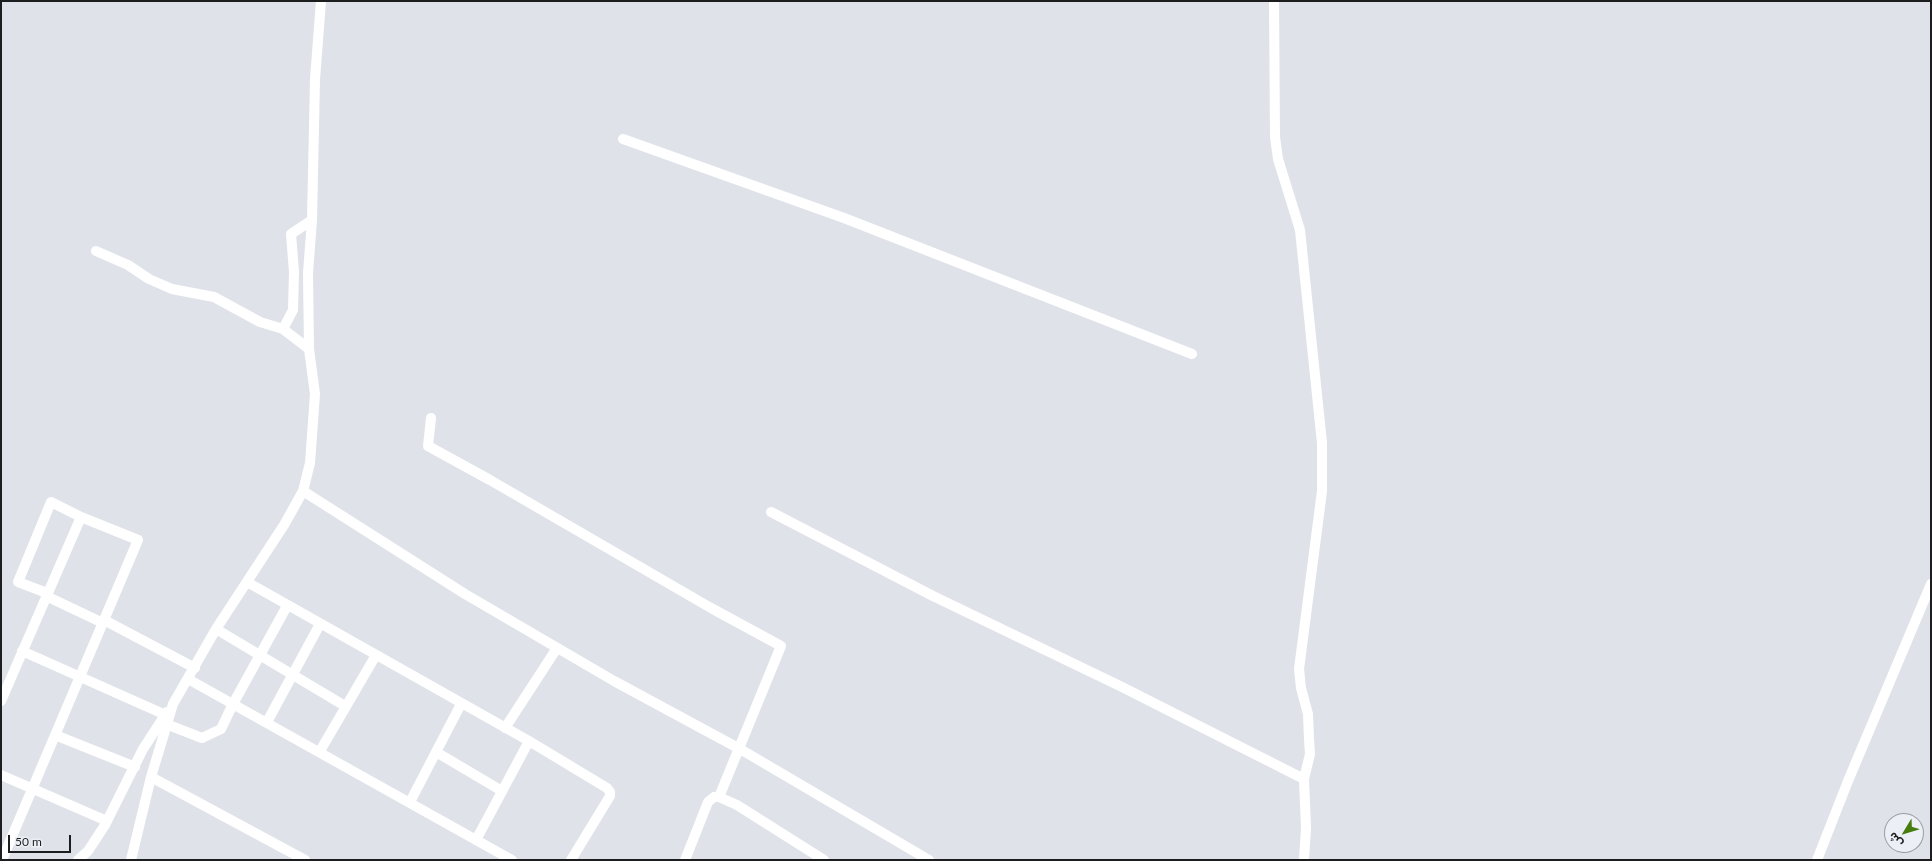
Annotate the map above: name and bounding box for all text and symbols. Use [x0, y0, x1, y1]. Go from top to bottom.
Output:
north arrow [1884, 813, 1924, 853]
scale bar [10, 827, 73, 853]
text: ش [1885, 830, 1905, 850]
text: 50 m [15, 834, 42, 849]

